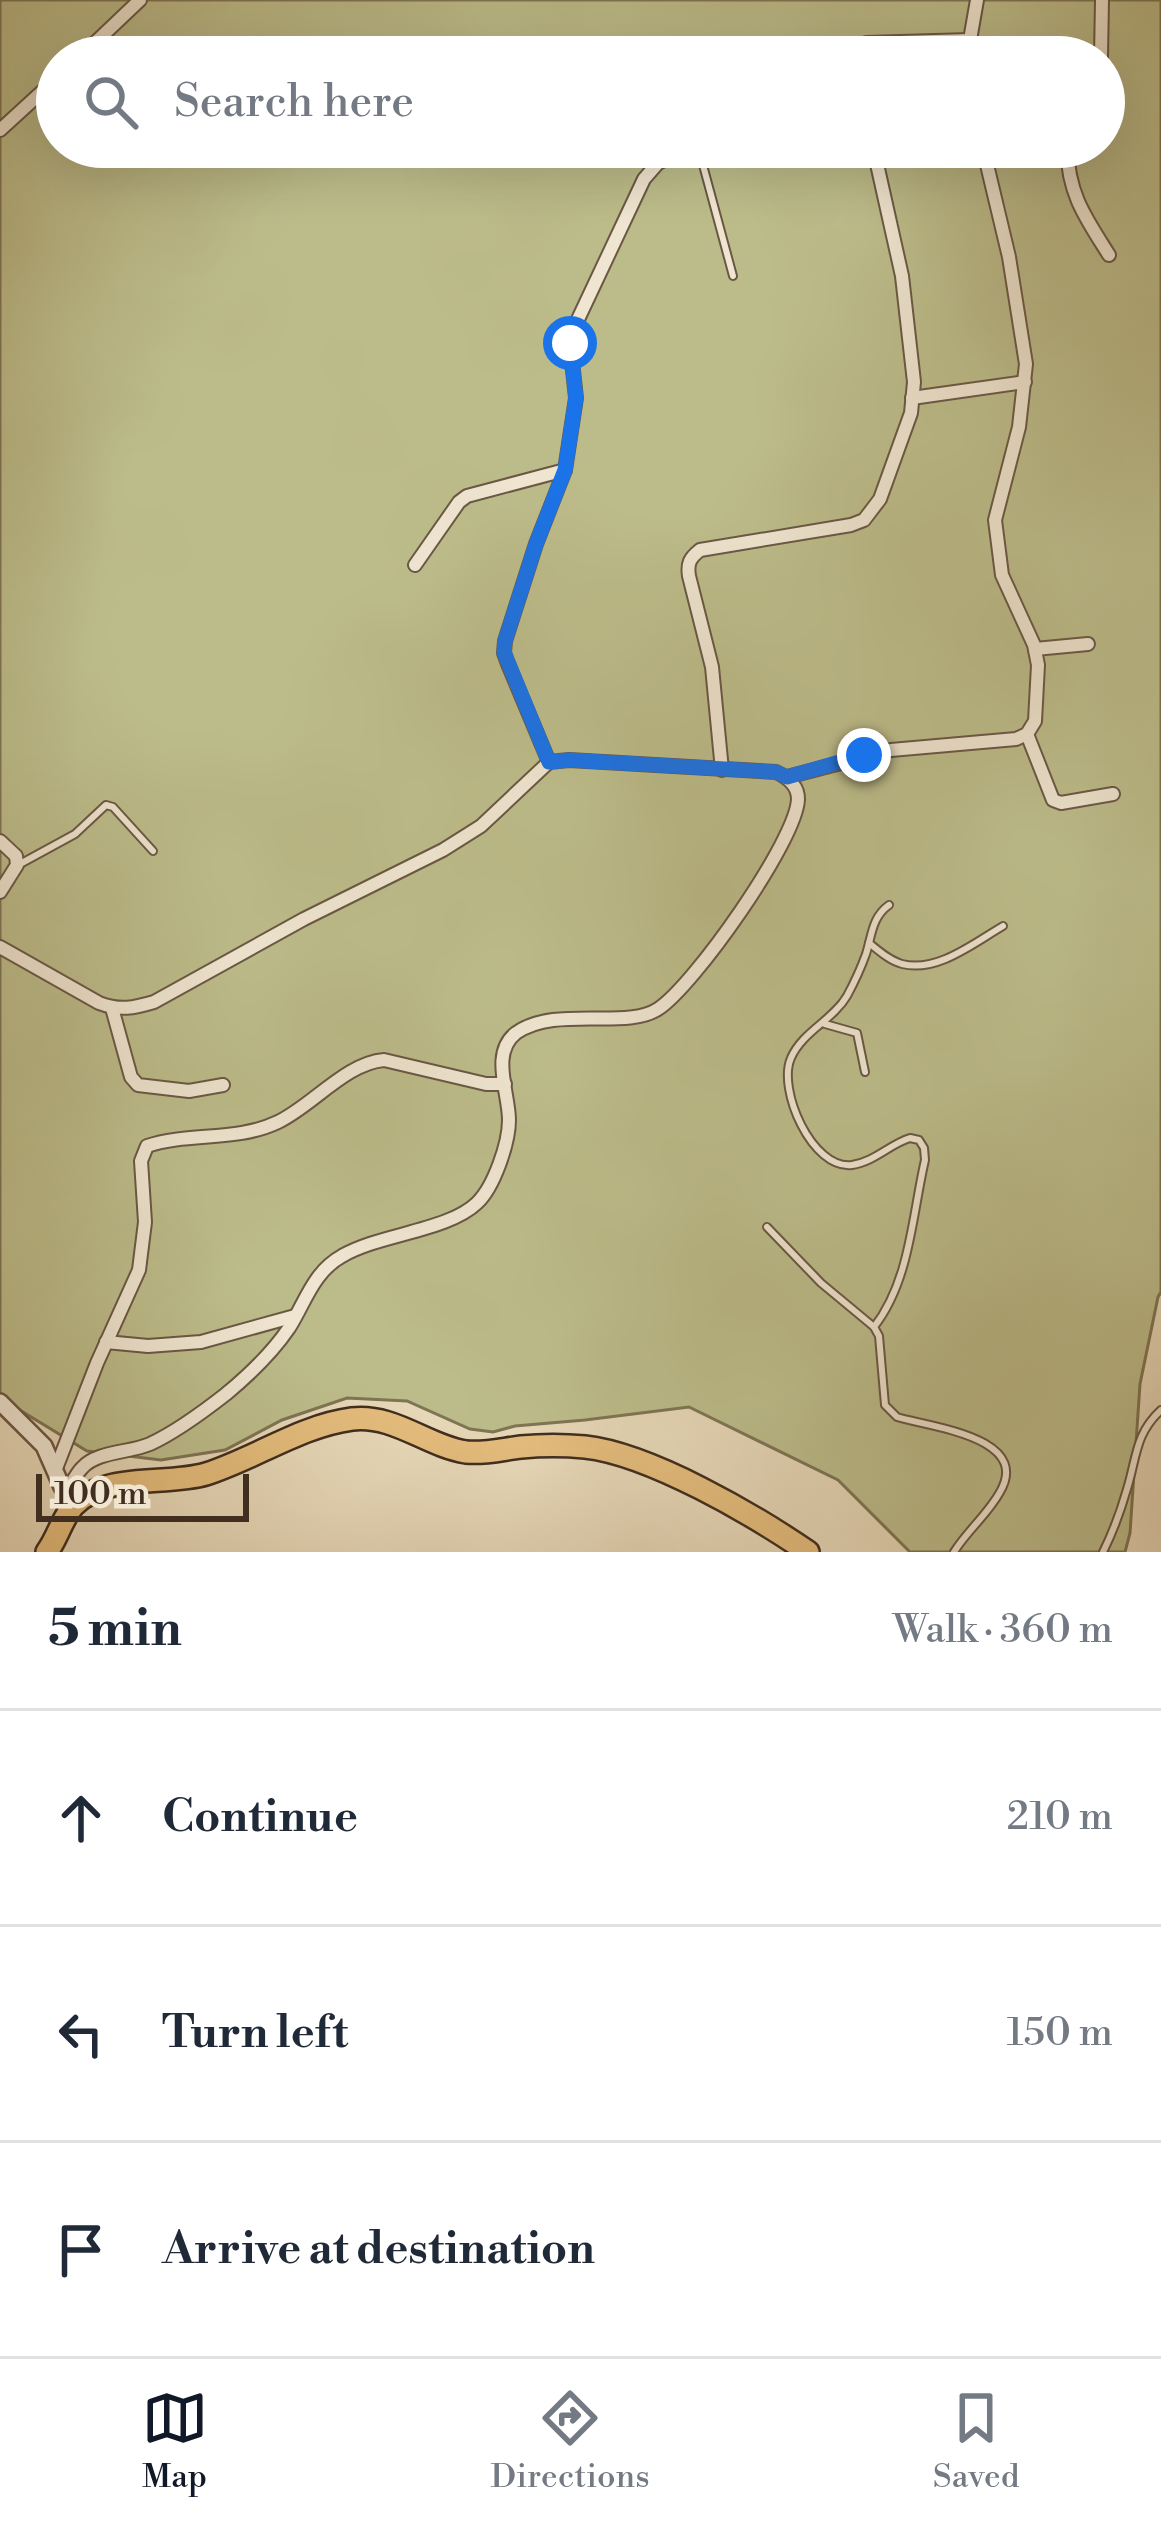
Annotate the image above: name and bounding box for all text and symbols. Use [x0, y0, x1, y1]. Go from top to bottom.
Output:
search box [36, 36, 1125, 168]
icon: search [78, 69, 144, 135]
text: Search here [174, 74, 414, 131]
route start [543, 316, 597, 370]
route end [837, 728, 891, 782]
scale bar [36, 1468, 249, 1521]
text: 100 m [54, 1474, 147, 1515]
text: 5 min [48, 1598, 182, 1662]
text: Walk · 360 m [893, 1606, 1113, 1655]
icon: ahead [48, 1785, 114, 1851]
text: Continue [162, 1789, 358, 1846]
text: 210 m [1007, 1793, 1113, 1842]
icon: left [48, 2001, 114, 2067]
text: Turn left [162, 2005, 348, 2062]
text: 150 m [1007, 2009, 1113, 2058]
icon: arrive [48, 2217, 114, 2283]
text: Arrive at destination [162, 2221, 595, 2278]
tab: Map [142, 2385, 208, 2498]
tab: Directions [491, 2385, 650, 2498]
tab: Saved [933, 2385, 1019, 2498]

